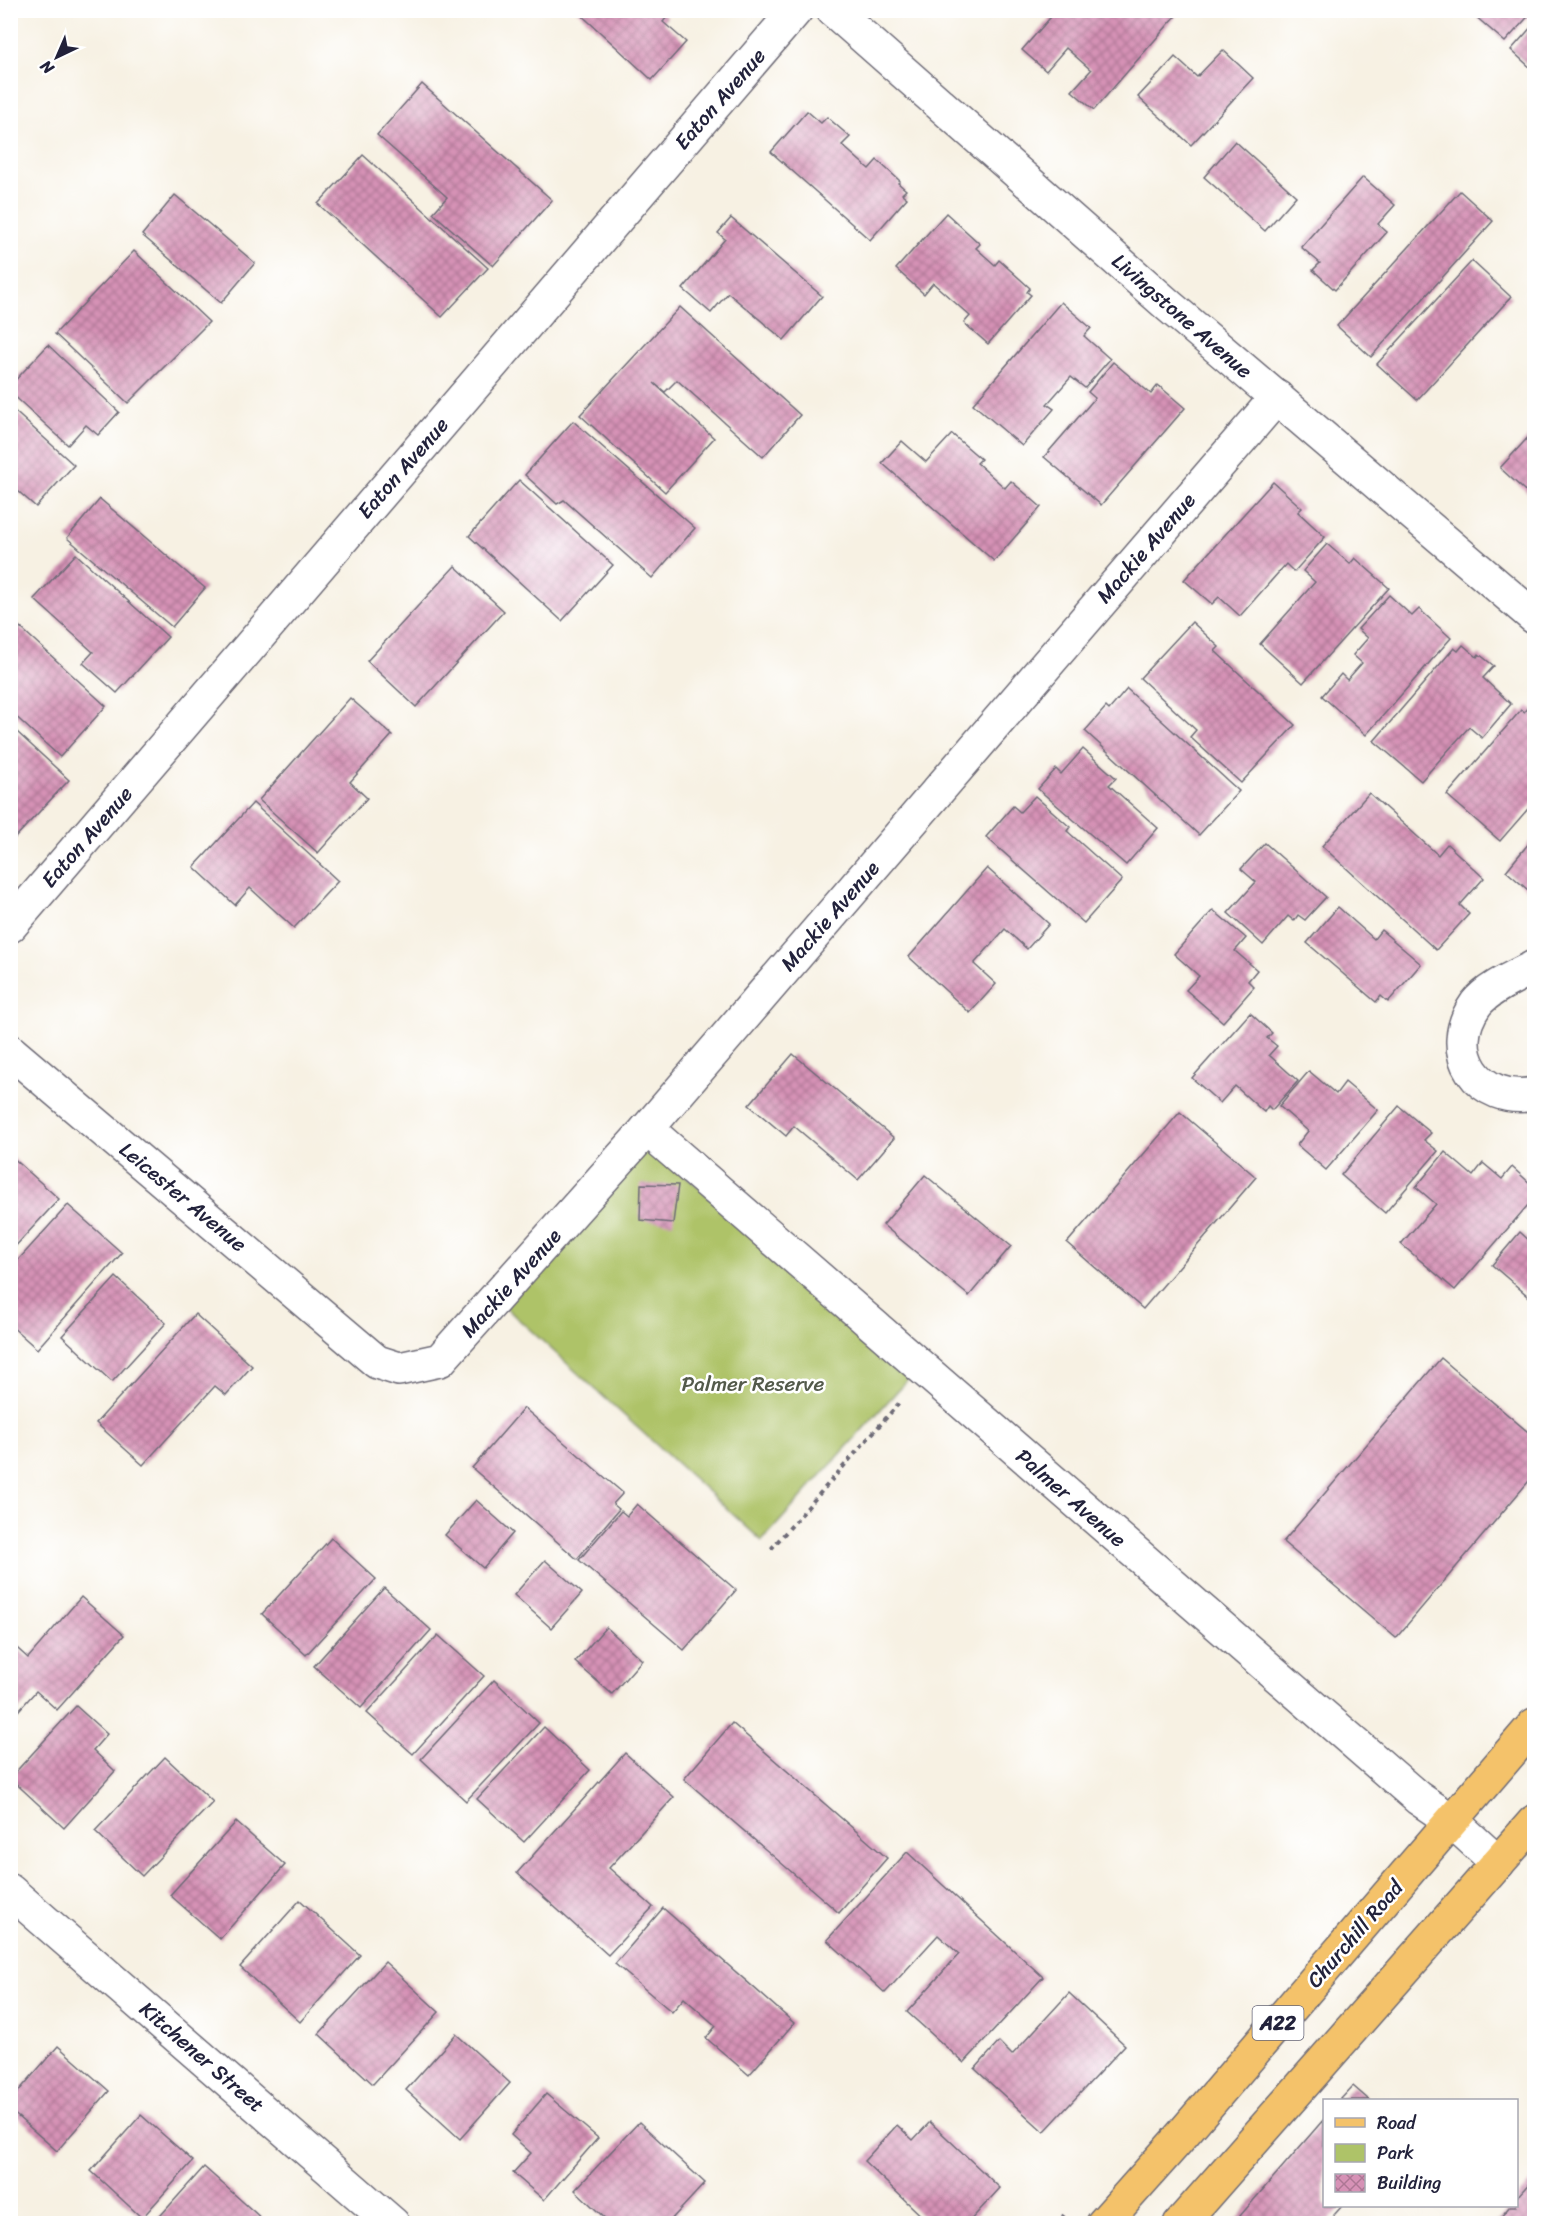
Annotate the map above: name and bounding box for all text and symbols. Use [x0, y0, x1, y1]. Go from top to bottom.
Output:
north arrow [27, 27, 87, 87]
street label: Eaton Avenue [664, 39, 776, 159]
text: N [32, 53, 62, 82]
street label: Livingstone Avenue [1103, 243, 1262, 389]
street label: Eaton Avenue [347, 408, 459, 528]
street label: Mackie Avenue [1086, 484, 1206, 612]
street label: Eaton Avenue [31, 777, 143, 897]
street label: Mackie Avenue [770, 852, 890, 980]
street label: Leicester Avenue [110, 1132, 256, 1262]
street label: Mackie Avenue [451, 1219, 571, 1347]
park label: Palmer Reserve [682, 1365, 825, 1403]
street label: Palmer Avenue [1007, 1439, 1135, 1558]
street label: Churchill Road [1297, 1870, 1414, 1997]
street label: Kitchener Street [130, 1991, 274, 2123]
road number: A22 [1252, 2006, 1304, 2040]
legend [1323, 2099, 1518, 2207]
text: Road [1377, 2107, 1417, 2139]
text: Park [1377, 2137, 1414, 2169]
text: Building [1377, 2167, 1441, 2199]

